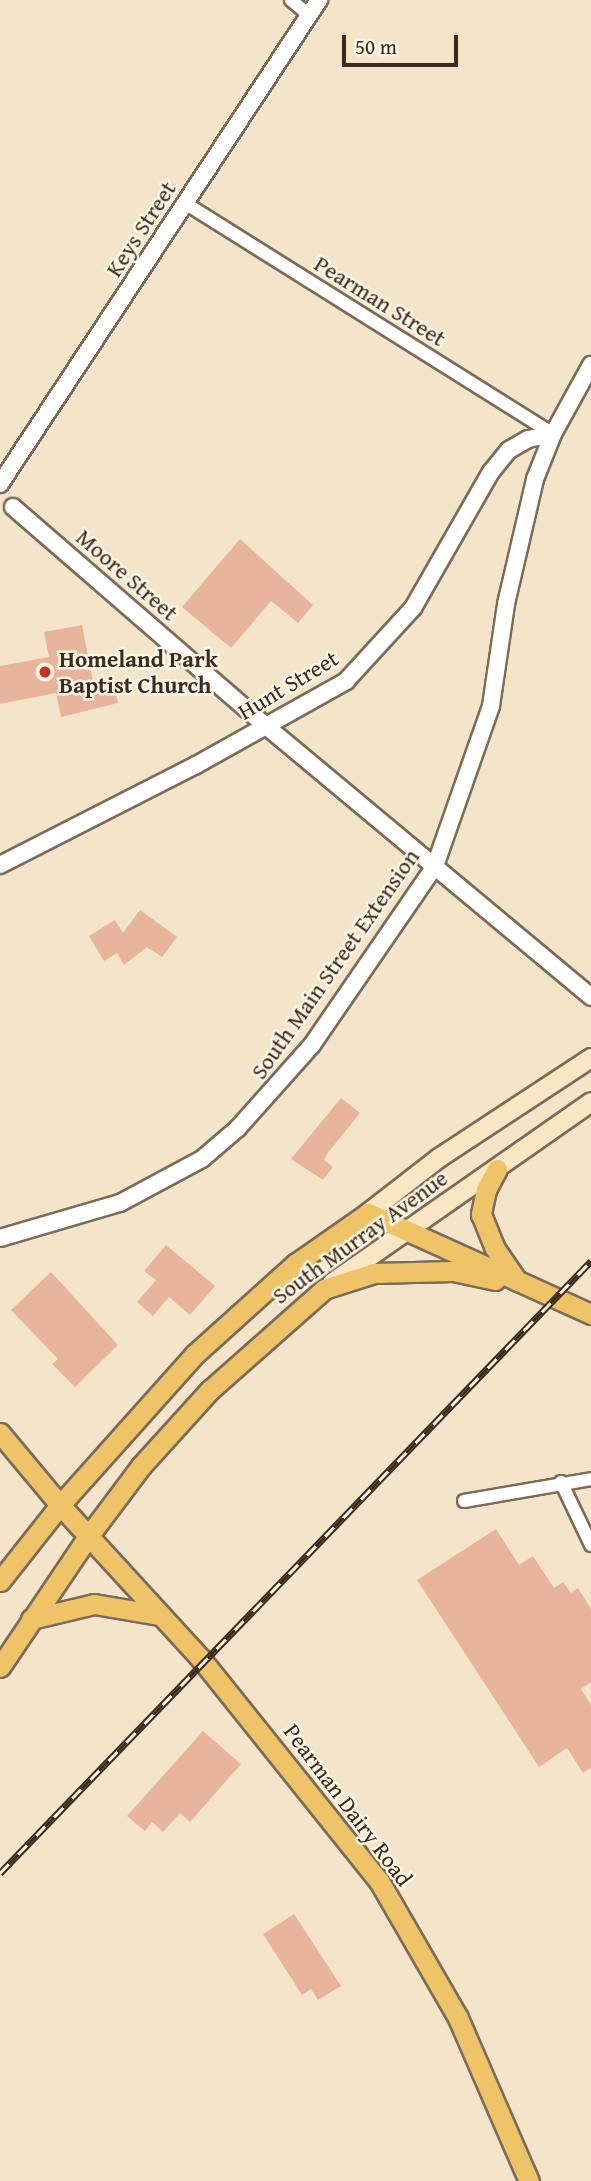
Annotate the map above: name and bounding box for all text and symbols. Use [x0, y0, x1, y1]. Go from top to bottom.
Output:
scale bar [346, 21, 462, 65]
text: 50 m [355, 31, 397, 62]
street label: Keys Street [100, 176, 182, 282]
street label: Pearman Street [309, 250, 451, 352]
street label: Moore Street [71, 523, 183, 627]
street label: Hunt Street [233, 644, 343, 726]
place label: Homeland Park Baptist Church [59, 645, 218, 699]
marker: Homeland Park Baptist Church [37, 664, 53, 680]
street label: South Main Street Extension [245, 844, 425, 1084]
street label: South Murray Avenue [267, 1164, 453, 1310]
street label: Pearman Dairy Road [278, 1718, 418, 1892]

